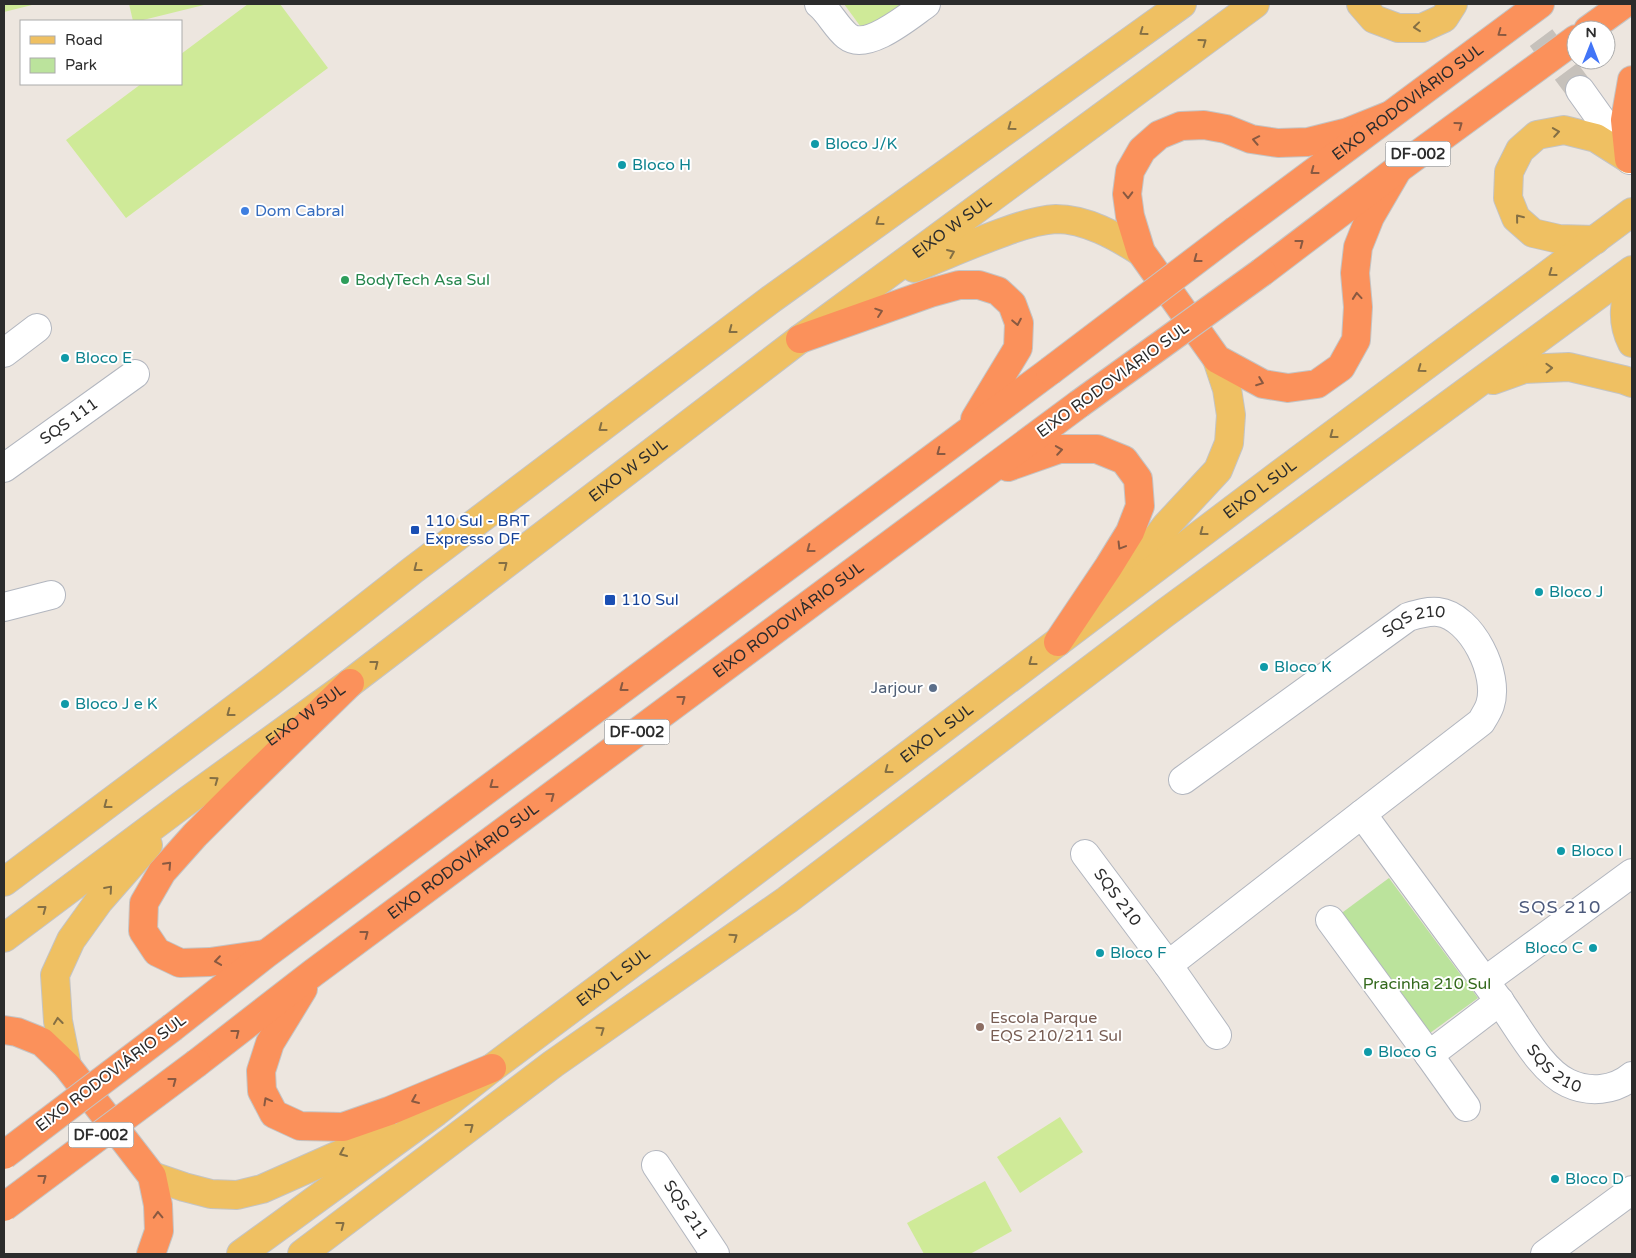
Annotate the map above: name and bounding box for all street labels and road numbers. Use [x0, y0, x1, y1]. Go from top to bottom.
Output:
street label: EIXO RODOVIÁRIO SUL [1328, 40, 1487, 165]
road number: DF-002 [1386, 142, 1450, 166]
street label: EIXO W SUL [908, 191, 996, 263]
street label: EIXO RODOVIÁRIO SUL [1033, 318, 1193, 442]
street label: SQS 111 [36, 394, 102, 449]
street label: EIXO W SUL [585, 434, 672, 507]
street label: EIXO L SUL [1219, 455, 1301, 523]
street label: EIXO RODOVIÁRIO SUL [709, 557, 868, 683]
street label: SQS 210 [1378, 602, 1447, 642]
street label: EIXO W SUL [262, 680, 349, 751]
street label: EIXO L SUL [896, 699, 977, 768]
road number: DF-002 [604, 720, 670, 744]
street label: EIXO RODOVIÁRIO SUL [384, 799, 543, 924]
street label: SQS 210 [1089, 864, 1145, 930]
street label: EIXO L SUL [573, 943, 654, 1011]
street label: EIXO RODOVIÁRIO SUL [32, 1010, 190, 1136]
street label: SQS 210 [1522, 1040, 1584, 1097]
road number: DF-002 [68, 1122, 134, 1148]
street label: SQS 211 [659, 1177, 713, 1243]

